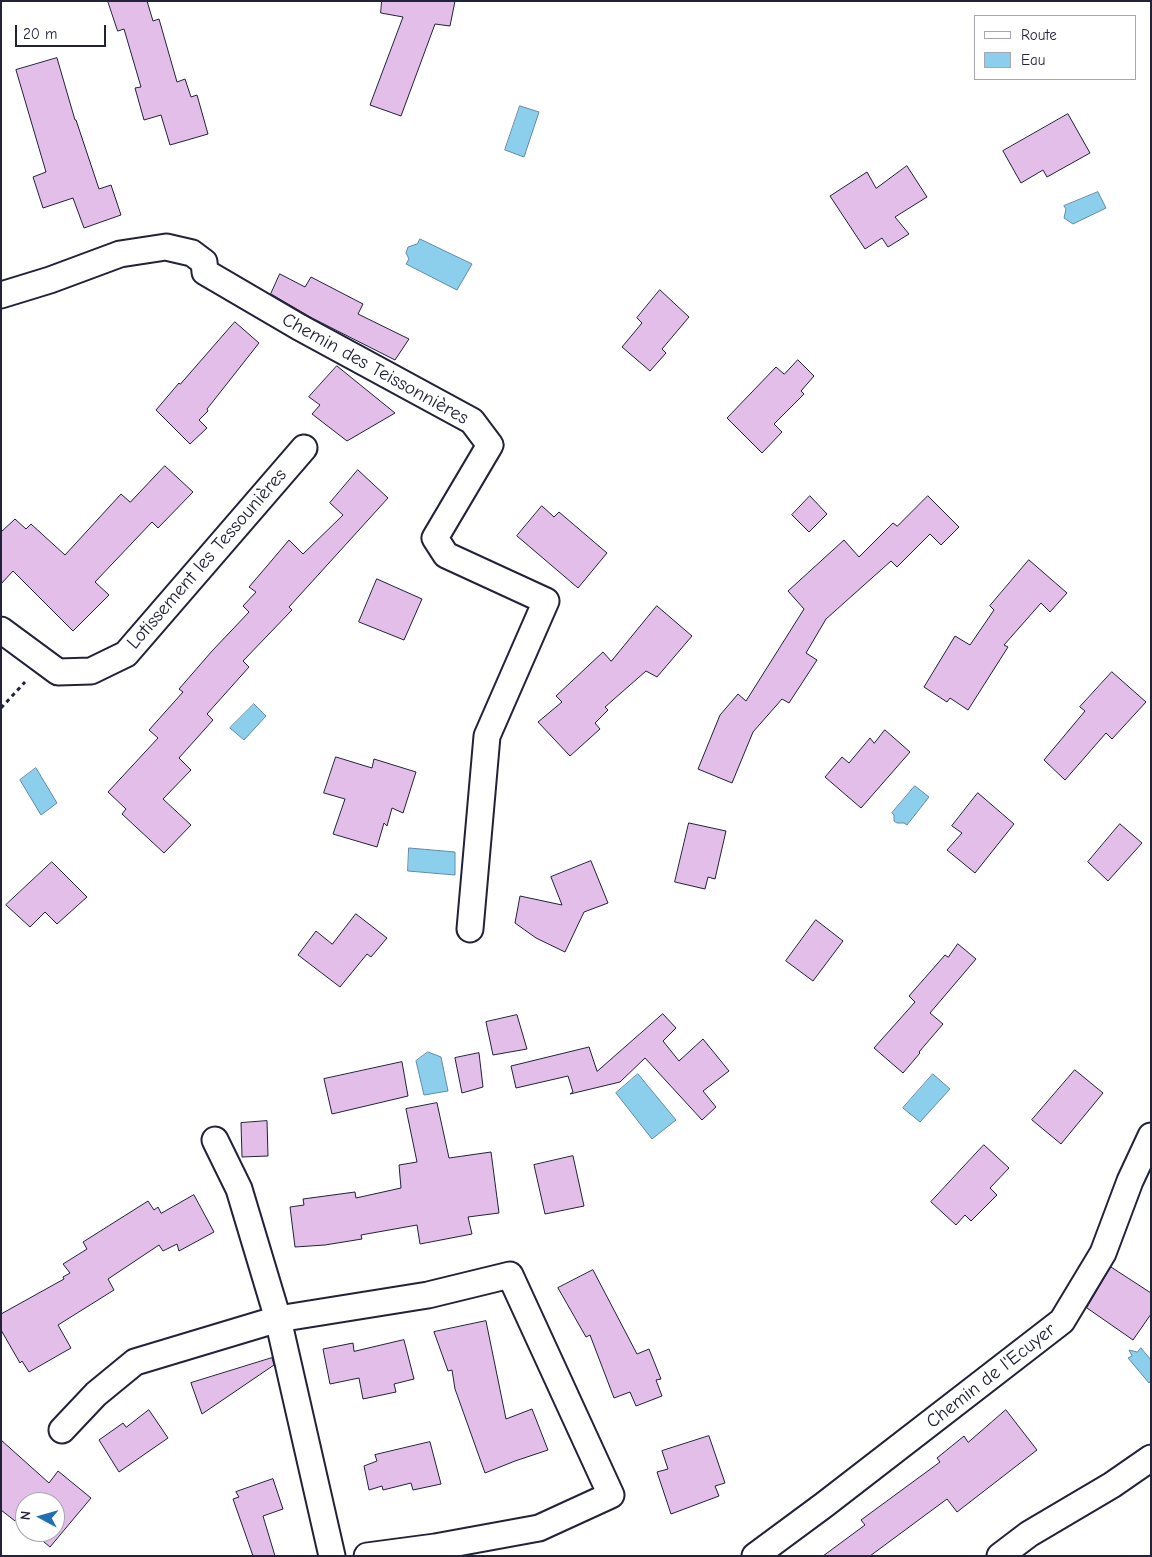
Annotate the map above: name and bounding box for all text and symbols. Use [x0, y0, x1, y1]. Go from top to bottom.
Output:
scale bar [18, 15, 109, 47]
legend [974, 15, 1137, 80]
text: 20 m [23, 25, 57, 43]
text: Route [1021, 26, 1057, 44]
text: Eau [1021, 51, 1045, 69]
street label: Chemin des Teissonnières [278, 308, 472, 430]
street label: Lotissement les Tessounières [122, 464, 292, 654]
street label: Chemin de l'Ecuyer [922, 1318, 1060, 1434]
north arrow [15, 1492, 65, 1542]
text: N [17, 1510, 35, 1521]

